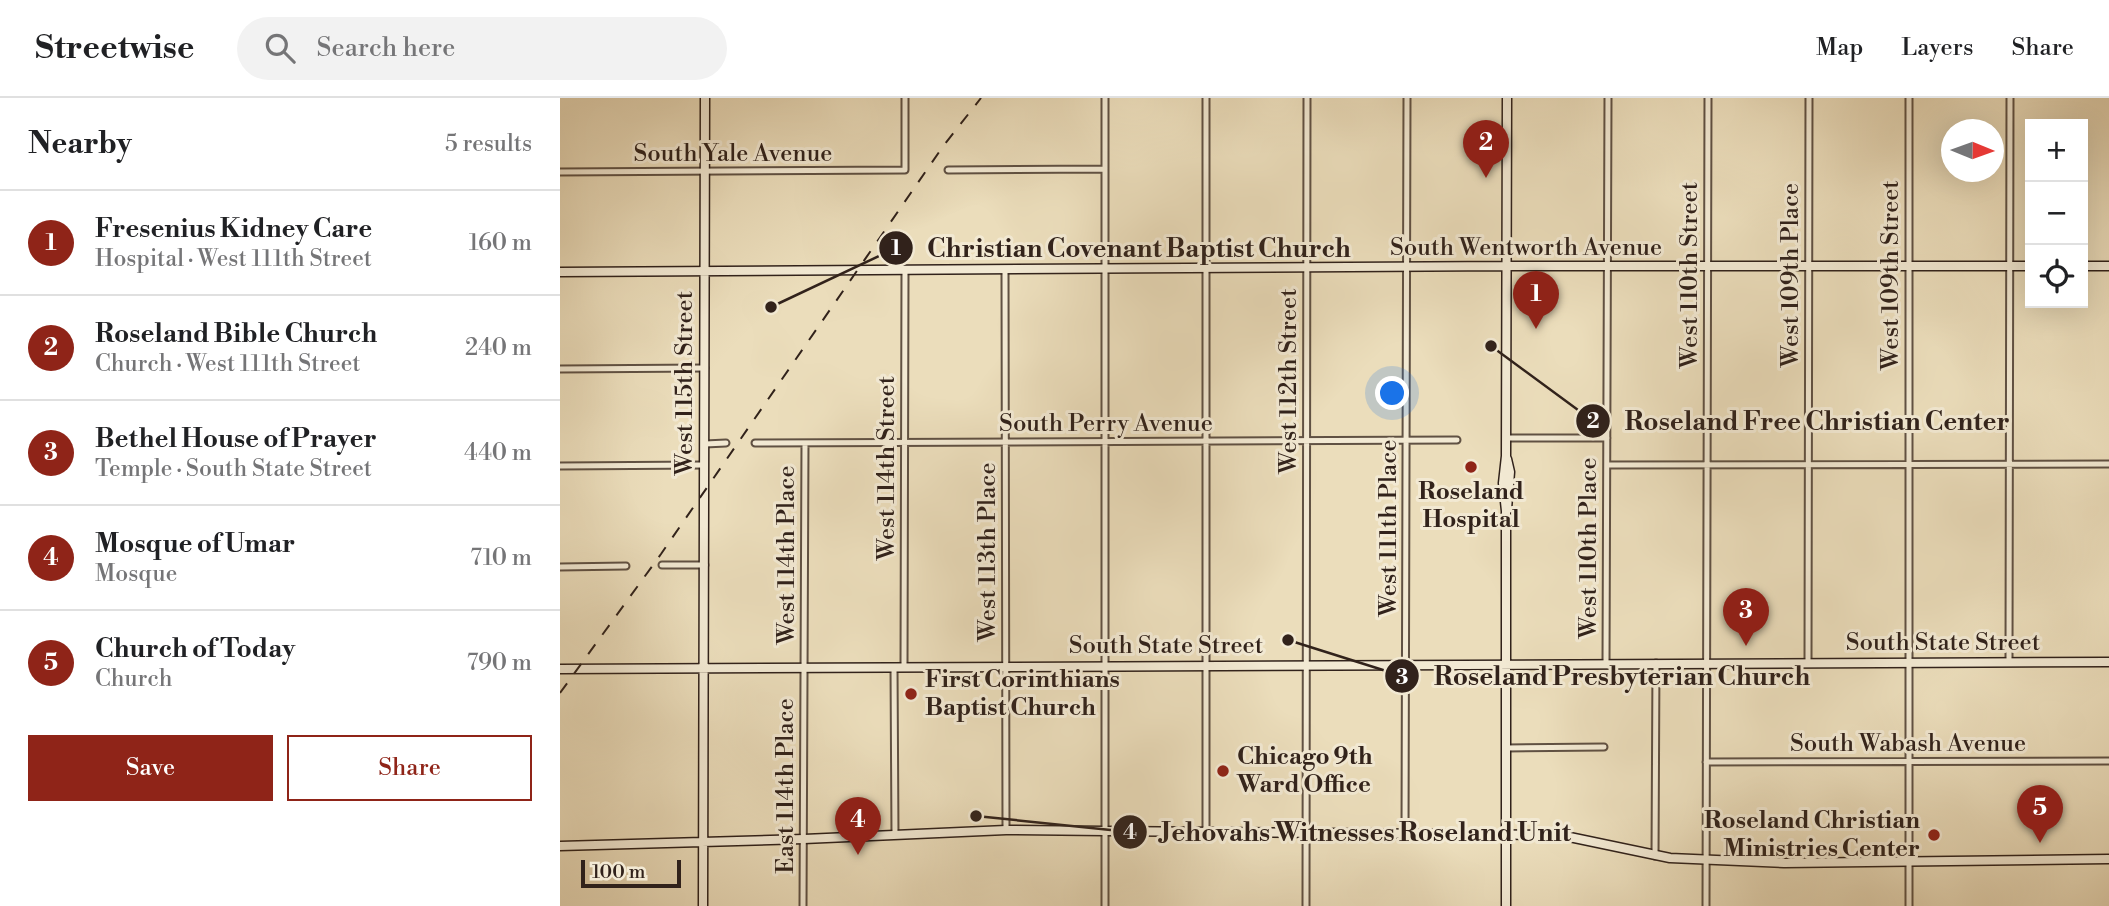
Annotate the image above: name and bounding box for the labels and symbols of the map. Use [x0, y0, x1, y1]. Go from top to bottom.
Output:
north arrow [1941, 119, 2004, 182]
pin: 2 [1463, 120, 1509, 178]
street label: South Yale Avenue [634, 139, 832, 169]
street label: West 109th Street [1876, 180, 1906, 371]
street label: West 110th Street [1675, 181, 1705, 369]
street label: West 109th Place [1776, 183, 1806, 368]
callout: Christian Covenant Baptist Church [879, 225, 1365, 272]
text: Christian Covenant Baptist Church [927, 233, 1351, 265]
street label: South Wentworth Avenue [1390, 233, 1662, 263]
text: 1 [891, 236, 901, 262]
pin: 1 [1513, 271, 1559, 329]
street label: West 112th Street [1274, 288, 1304, 475]
street label: West 115th Street [670, 290, 700, 476]
street label: West 114th Street [872, 375, 902, 561]
your location [1375, 376, 1409, 410]
callout: Roseland Free Christian Center [1575, 397, 2023, 444]
text: Roseland Free Christian Center [1624, 406, 2010, 438]
street label: South Perry Avenue [999, 409, 1213, 439]
text: 2 [1586, 409, 1600, 435]
street label: West 111th Place [1374, 440, 1404, 618]
street label: West 110th Place [1574, 457, 1604, 640]
marker: Roseland Hospital [1463, 459, 1479, 475]
street label: West 113th Place [973, 462, 1003, 643]
street label: West 114th Place [772, 465, 802, 646]
place label: Roseland Hospital [1418, 477, 1524, 535]
pin: 3 [1723, 588, 1769, 646]
street label: South State Street [1846, 628, 2041, 658]
street label: South State Street [1069, 631, 1264, 661]
callout: Roseland Presbyterian Church [1385, 653, 1824, 700]
text: Roseland Presbyterian Church [1434, 661, 1810, 693]
place label: First Corinthians Baptist Church [925, 665, 1120, 723]
text: 3 [1396, 665, 1408, 691]
marker: First Corinthians Baptist Church [903, 686, 919, 702]
street label: East 114th Place [771, 698, 801, 874]
street label: South Wabash Avenue [1790, 729, 2026, 759]
place label: Chicago 9th Ward Office [1236, 742, 1373, 800]
marker: Chicago 9th Ward Office [1215, 763, 1231, 779]
pin: 5 [2017, 785, 2063, 843]
pin: 4 [835, 797, 881, 855]
place label: Roseland Christian Ministries Center [1704, 806, 1920, 864]
callout: Jehovahs Witnesses Roseland Unit [1112, 809, 1585, 856]
text: Jehovahs Witnesses Roseland Unit [1158, 817, 1572, 849]
text: 4 [1123, 820, 1137, 846]
marker: Roseland Christian Ministries Center [1926, 827, 1942, 843]
scale bar [581, 857, 681, 889]

